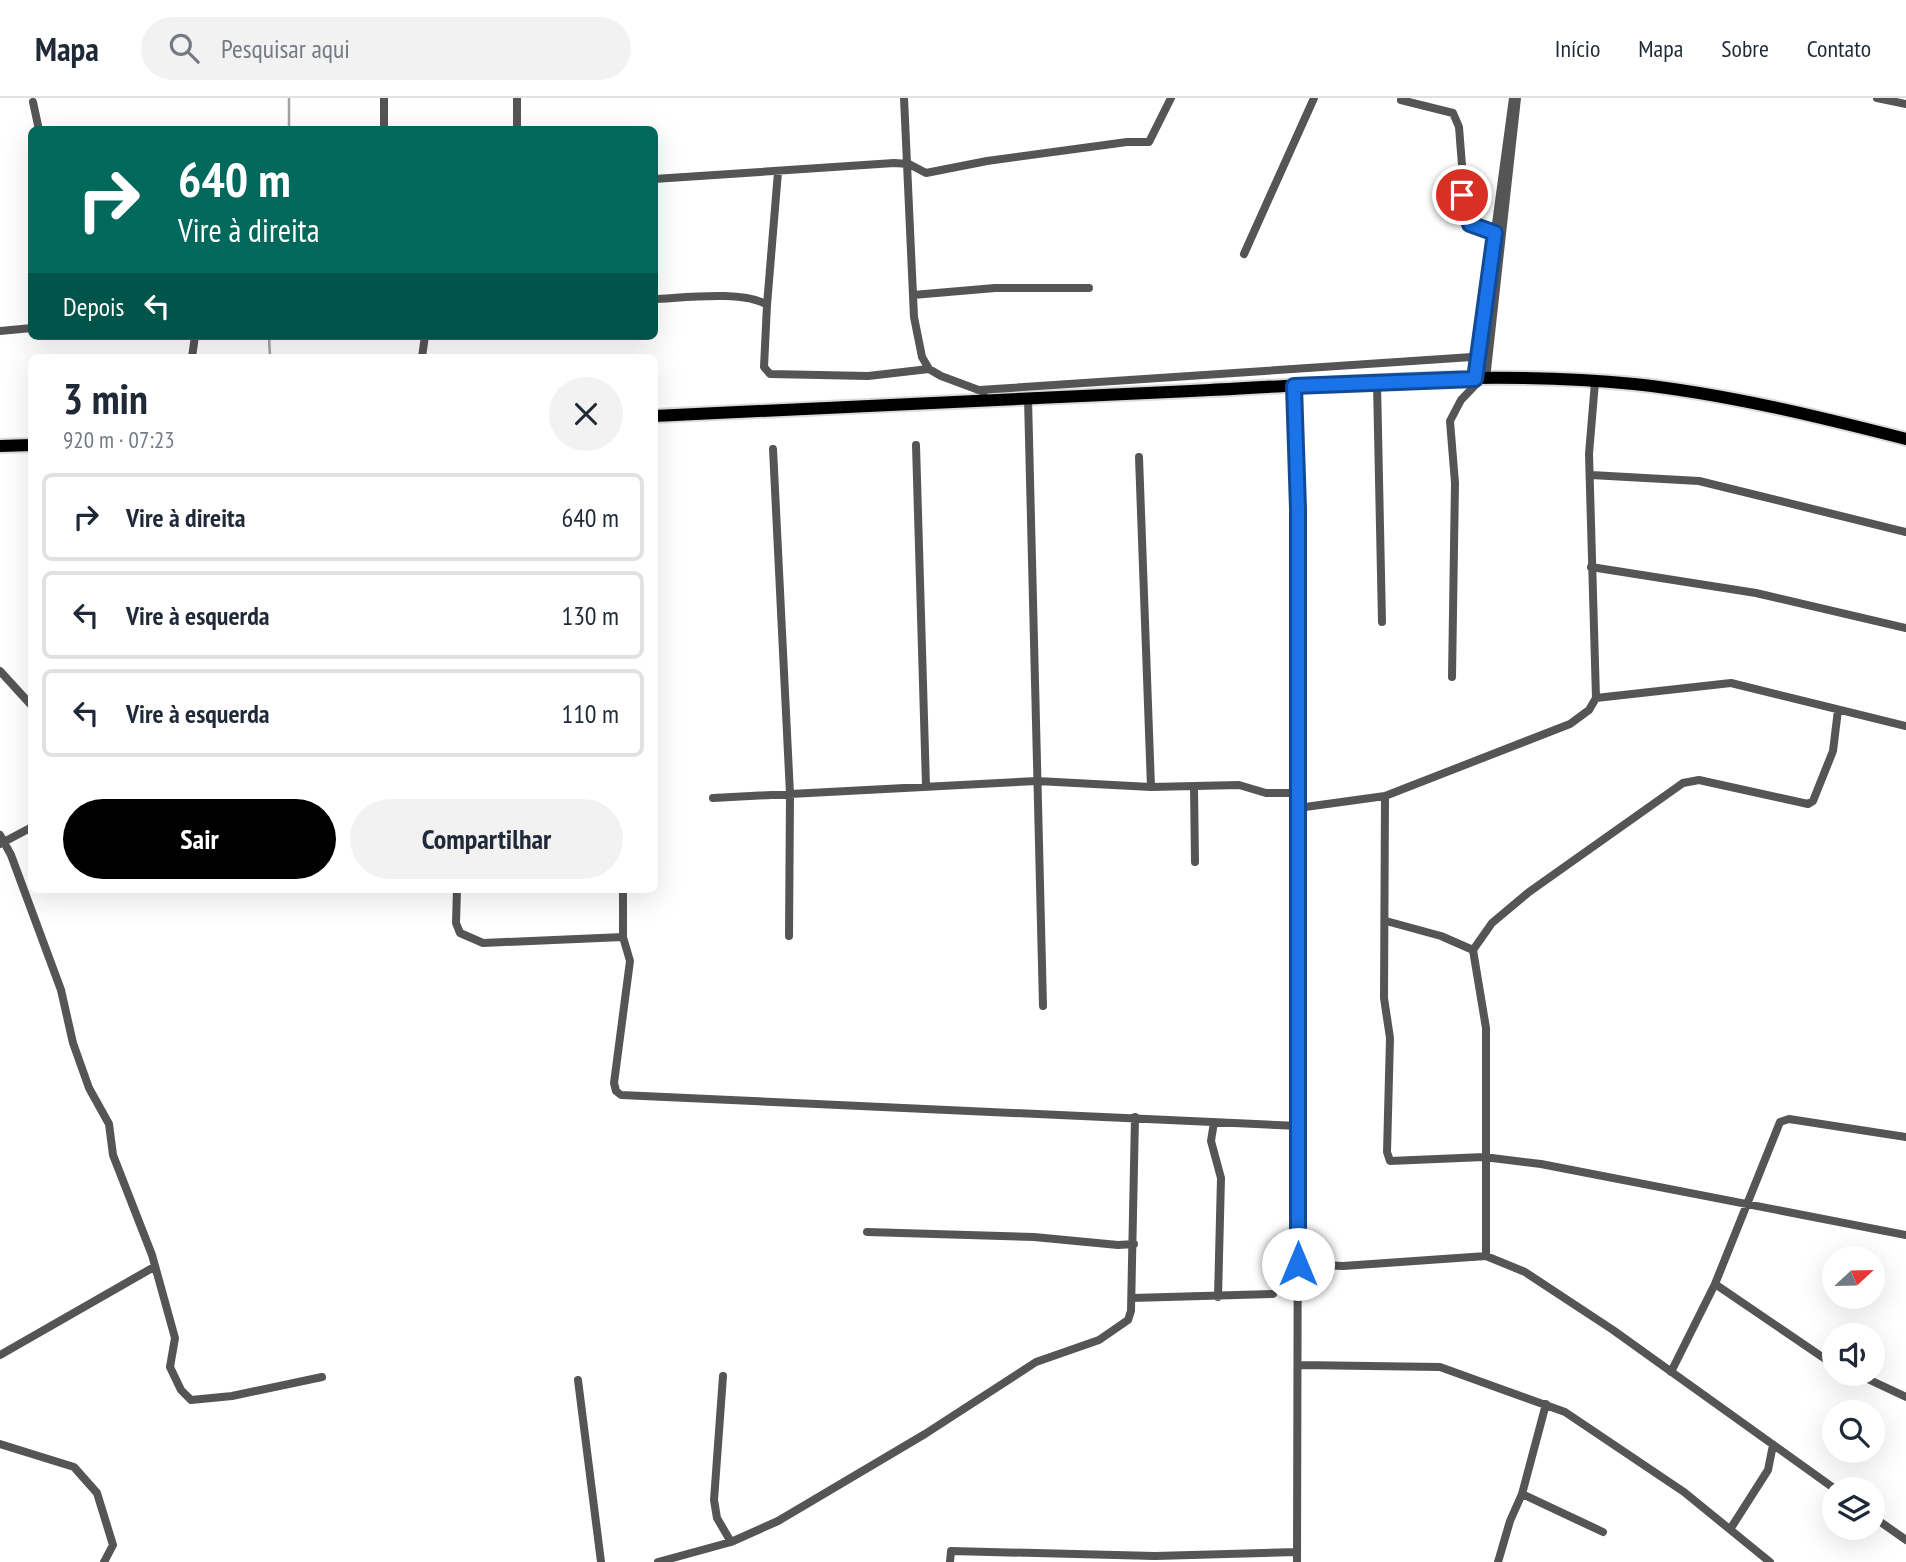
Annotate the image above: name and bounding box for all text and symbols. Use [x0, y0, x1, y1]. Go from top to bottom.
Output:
search box [141, 17, 631, 80]
text: Mapa [35, 27, 99, 70]
icon: search [165, 29, 203, 67]
text: Pesquisar aqui [221, 32, 350, 65]
text: Início [1555, 33, 1600, 64]
text: Mapa [1638, 33, 1683, 64]
text: Sobre [1721, 33, 1769, 64]
text: Contato [1807, 33, 1871, 64]
text: 640 m [178, 147, 291, 211]
icon: right [63, 154, 154, 245]
pin [1432, 165, 1492, 225]
icon: arrive [1443, 176, 1481, 214]
text: Vire à direita [178, 209, 319, 251]
icon: left [138, 287, 176, 325]
text: Depois [63, 290, 124, 323]
text: 3 min [63, 371, 148, 426]
button: close [549, 377, 623, 451]
text: 920 m · 07:23 [63, 425, 175, 454]
icon: right [67, 498, 105, 536]
text: Vire à direita [126, 501, 245, 534]
text: 640 m [561, 501, 619, 534]
icon: left [67, 596, 105, 634]
text: Vire à esquerda [126, 599, 269, 632]
text: 130 m [561, 599, 619, 632]
icon: left [67, 694, 105, 732]
text: Vire à esquerda [126, 697, 269, 730]
text: 110 m [561, 697, 619, 730]
button: Sair [63, 799, 336, 879]
button: Compartilhar [350, 799, 623, 879]
position arrow [1261, 1227, 1335, 1301]
north arrow [1822, 1246, 1885, 1309]
map controls [1822, 1246, 1885, 1540]
button: sound [1822, 1323, 1885, 1386]
button: search [1822, 1400, 1885, 1463]
button: layers [1822, 1477, 1885, 1540]

